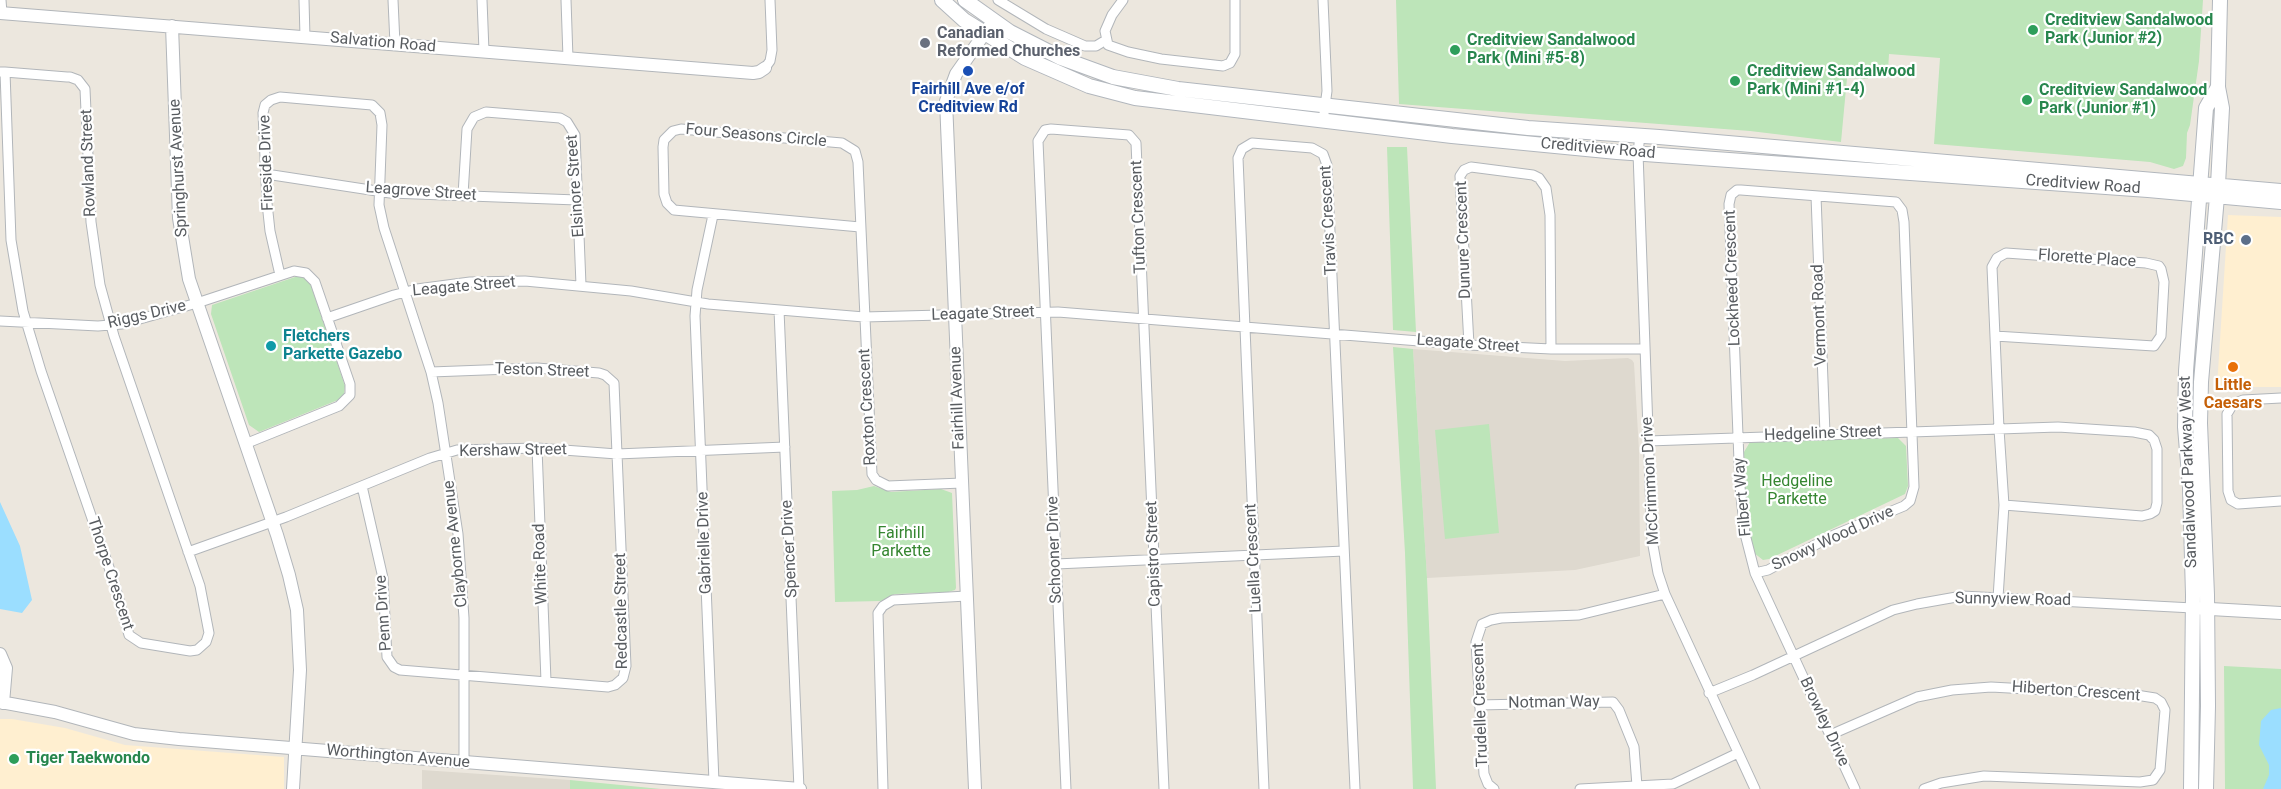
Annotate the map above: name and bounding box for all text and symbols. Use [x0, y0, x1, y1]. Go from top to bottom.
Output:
place label: Creditview Sandalwood Park (Junior #2) [2045, 11, 2213, 49]
marker: Creditview Sandalwood Park (Junior #2) [2026, 23, 2040, 37]
place label: Canadian Reformed Churches [937, 24, 1080, 62]
street label: Salvation Road [329, 29, 437, 57]
place label: Creditview Sandalwood Park (Mini #5-8) [1467, 31, 1635, 69]
marker: Canadian Reformed Churches [918, 36, 932, 50]
marker: Creditview Sandalwood Park (Mini #5-8) [1448, 43, 1462, 57]
place label: Creditview Sandalwood Park (Mini #1-4) [1747, 62, 1915, 100]
marker: Fairhill Ave e/of Creditview Rd [961, 64, 975, 78]
marker: Creditview Sandalwood Park (Mini #1-4) [1728, 74, 1742, 88]
place label: Fairhill Ave e/of Creditview Rd [911, 80, 1025, 118]
place label: Creditview Sandalwood Park (Junior #1) [2039, 81, 2207, 119]
marker: Creditview Sandalwood Park (Junior #1) [2020, 93, 2034, 107]
street label: Springhurst Avenue [166, 98, 192, 238]
street label: Rowland Street [78, 109, 100, 217]
street label: Fireside Drive [256, 115, 278, 211]
street label: Four Seasons Circle [685, 120, 827, 152]
street label: Elsinore Street [563, 134, 589, 238]
street label: Creditview Road [1540, 134, 1656, 164]
street label: Tufton Crescent [1127, 160, 1151, 274]
street label: Travis Crescent [1317, 165, 1341, 275]
street label: Creditview Road [2025, 171, 2141, 199]
street label: Leagrove Street [365, 179, 477, 205]
street label: Dunure Crescent [1452, 181, 1476, 299]
street label: Lockheed Crescent [1721, 210, 1745, 346]
place label: RBC [2203, 230, 2234, 250]
marker: RBC [2239, 233, 2253, 247]
street label: Florette Place [2037, 246, 2137, 272]
street label: Vermont Road [1809, 264, 1831, 366]
street label: Leagate Street [412, 273, 516, 301]
street label: Riggs Drive [106, 297, 188, 333]
street label: Leagate Street [931, 303, 1035, 325]
place label: Fletchers Parkette Gazebo [283, 327, 402, 365]
street label: Leagate Street [1416, 331, 1520, 357]
marker: Fletchers Parkette Gazebo [264, 339, 278, 353]
street label: Fairhill Avenue [947, 346, 969, 450]
street label: Roxton Crescent [855, 348, 881, 466]
street label: Teston Street [494, 360, 590, 382]
marker: Little Caesars [2226, 360, 2240, 374]
street label: Sandalwood Parkway West [2176, 376, 2202, 568]
place label: Little Caesars [2204, 376, 2262, 414]
street label: McCrimmon Drive [1638, 417, 1664, 545]
street label: Hedgeline Street [1764, 422, 1882, 446]
street label: Kershaw Street [459, 440, 567, 462]
street label: Filbert Way [1730, 457, 1756, 537]
park label: Hedgeline Parkette [1761, 472, 1833, 510]
street label: Clayborne Avenue [440, 480, 472, 608]
street label: Gabrielle Drive [694, 491, 716, 595]
street label: Schooner Drive [1044, 496, 1066, 604]
street label: Spencer Drive [778, 500, 802, 598]
street label: Capistro Street [1143, 501, 1165, 607]
street label: Snowy Wood Drive [1769, 502, 1897, 576]
street label: Luella Crescent [1242, 503, 1266, 613]
street label: Thorpe Crescent [83, 515, 137, 633]
street label: White Road [530, 523, 552, 605]
park label: Fairhill Parkette [871, 524, 931, 562]
street label: Redcastle Street [611, 553, 633, 669]
street label: Penn Drive [372, 574, 396, 652]
street label: Sunnyview Road [1955, 589, 2071, 611]
street label: Trudelle Crescent [1469, 643, 1493, 767]
street label: Browley Drive [1795, 674, 1853, 770]
street label: Hiberton Crescent [2011, 678, 2141, 706]
street label: Notman Way [1508, 693, 1600, 713]
street label: Worthington Avenue [325, 741, 471, 773]
place label: Tiger Taekwondo [26, 749, 150, 769]
marker: Tiger Taekwondo [7, 752, 21, 766]

